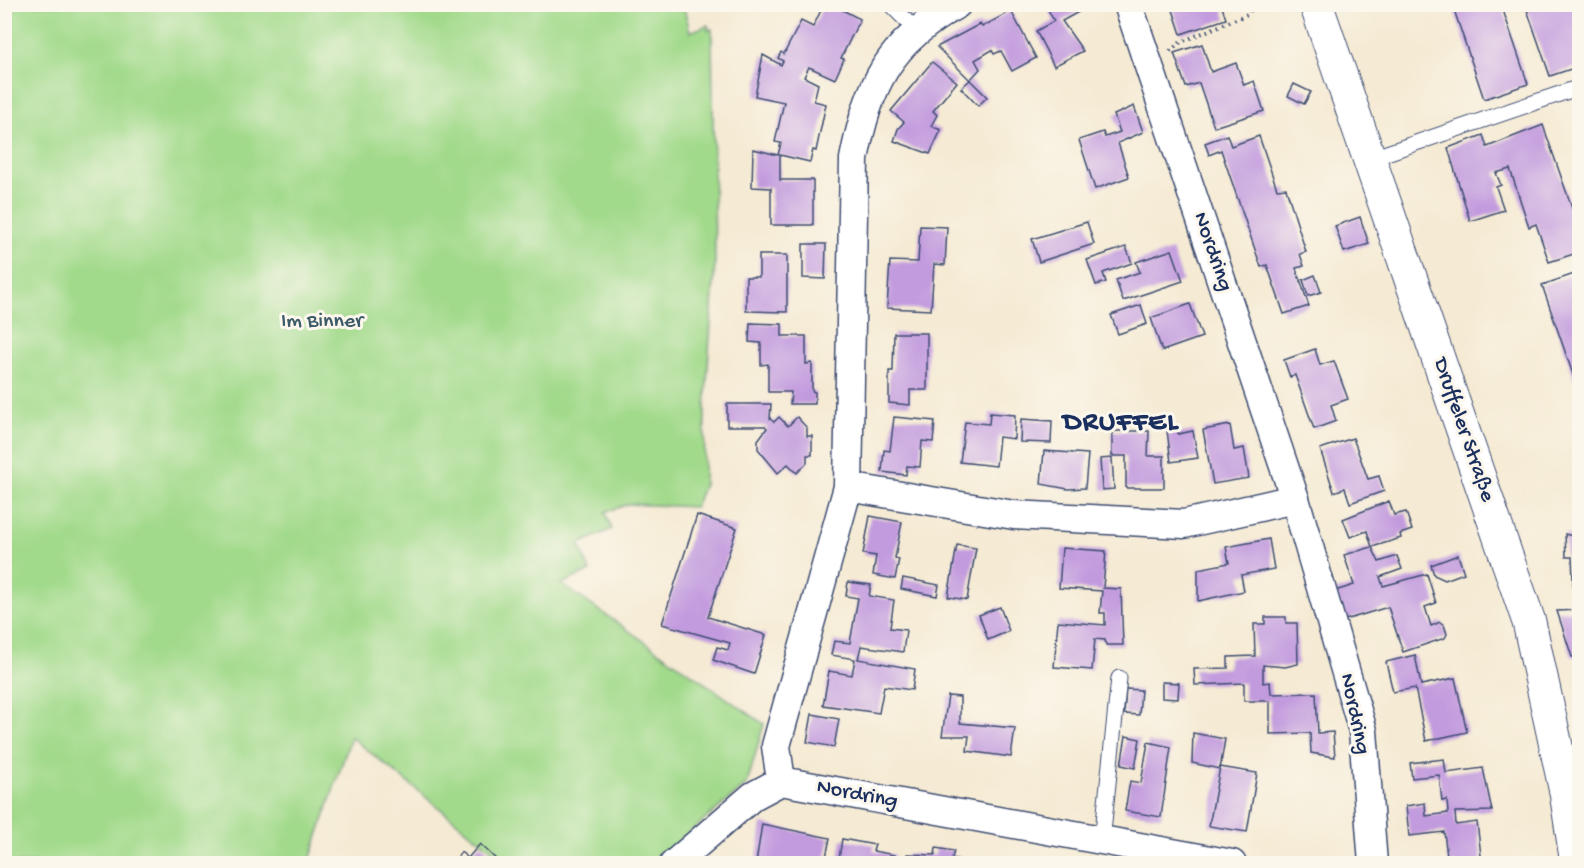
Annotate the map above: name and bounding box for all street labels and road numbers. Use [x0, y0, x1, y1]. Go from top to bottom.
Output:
street label: Nordring [1186, 209, 1238, 295]
street label: Druffeler Straße [1426, 353, 1500, 506]
street label: Nordring [1333, 671, 1375, 757]
street label: Nordring [814, 774, 900, 816]

